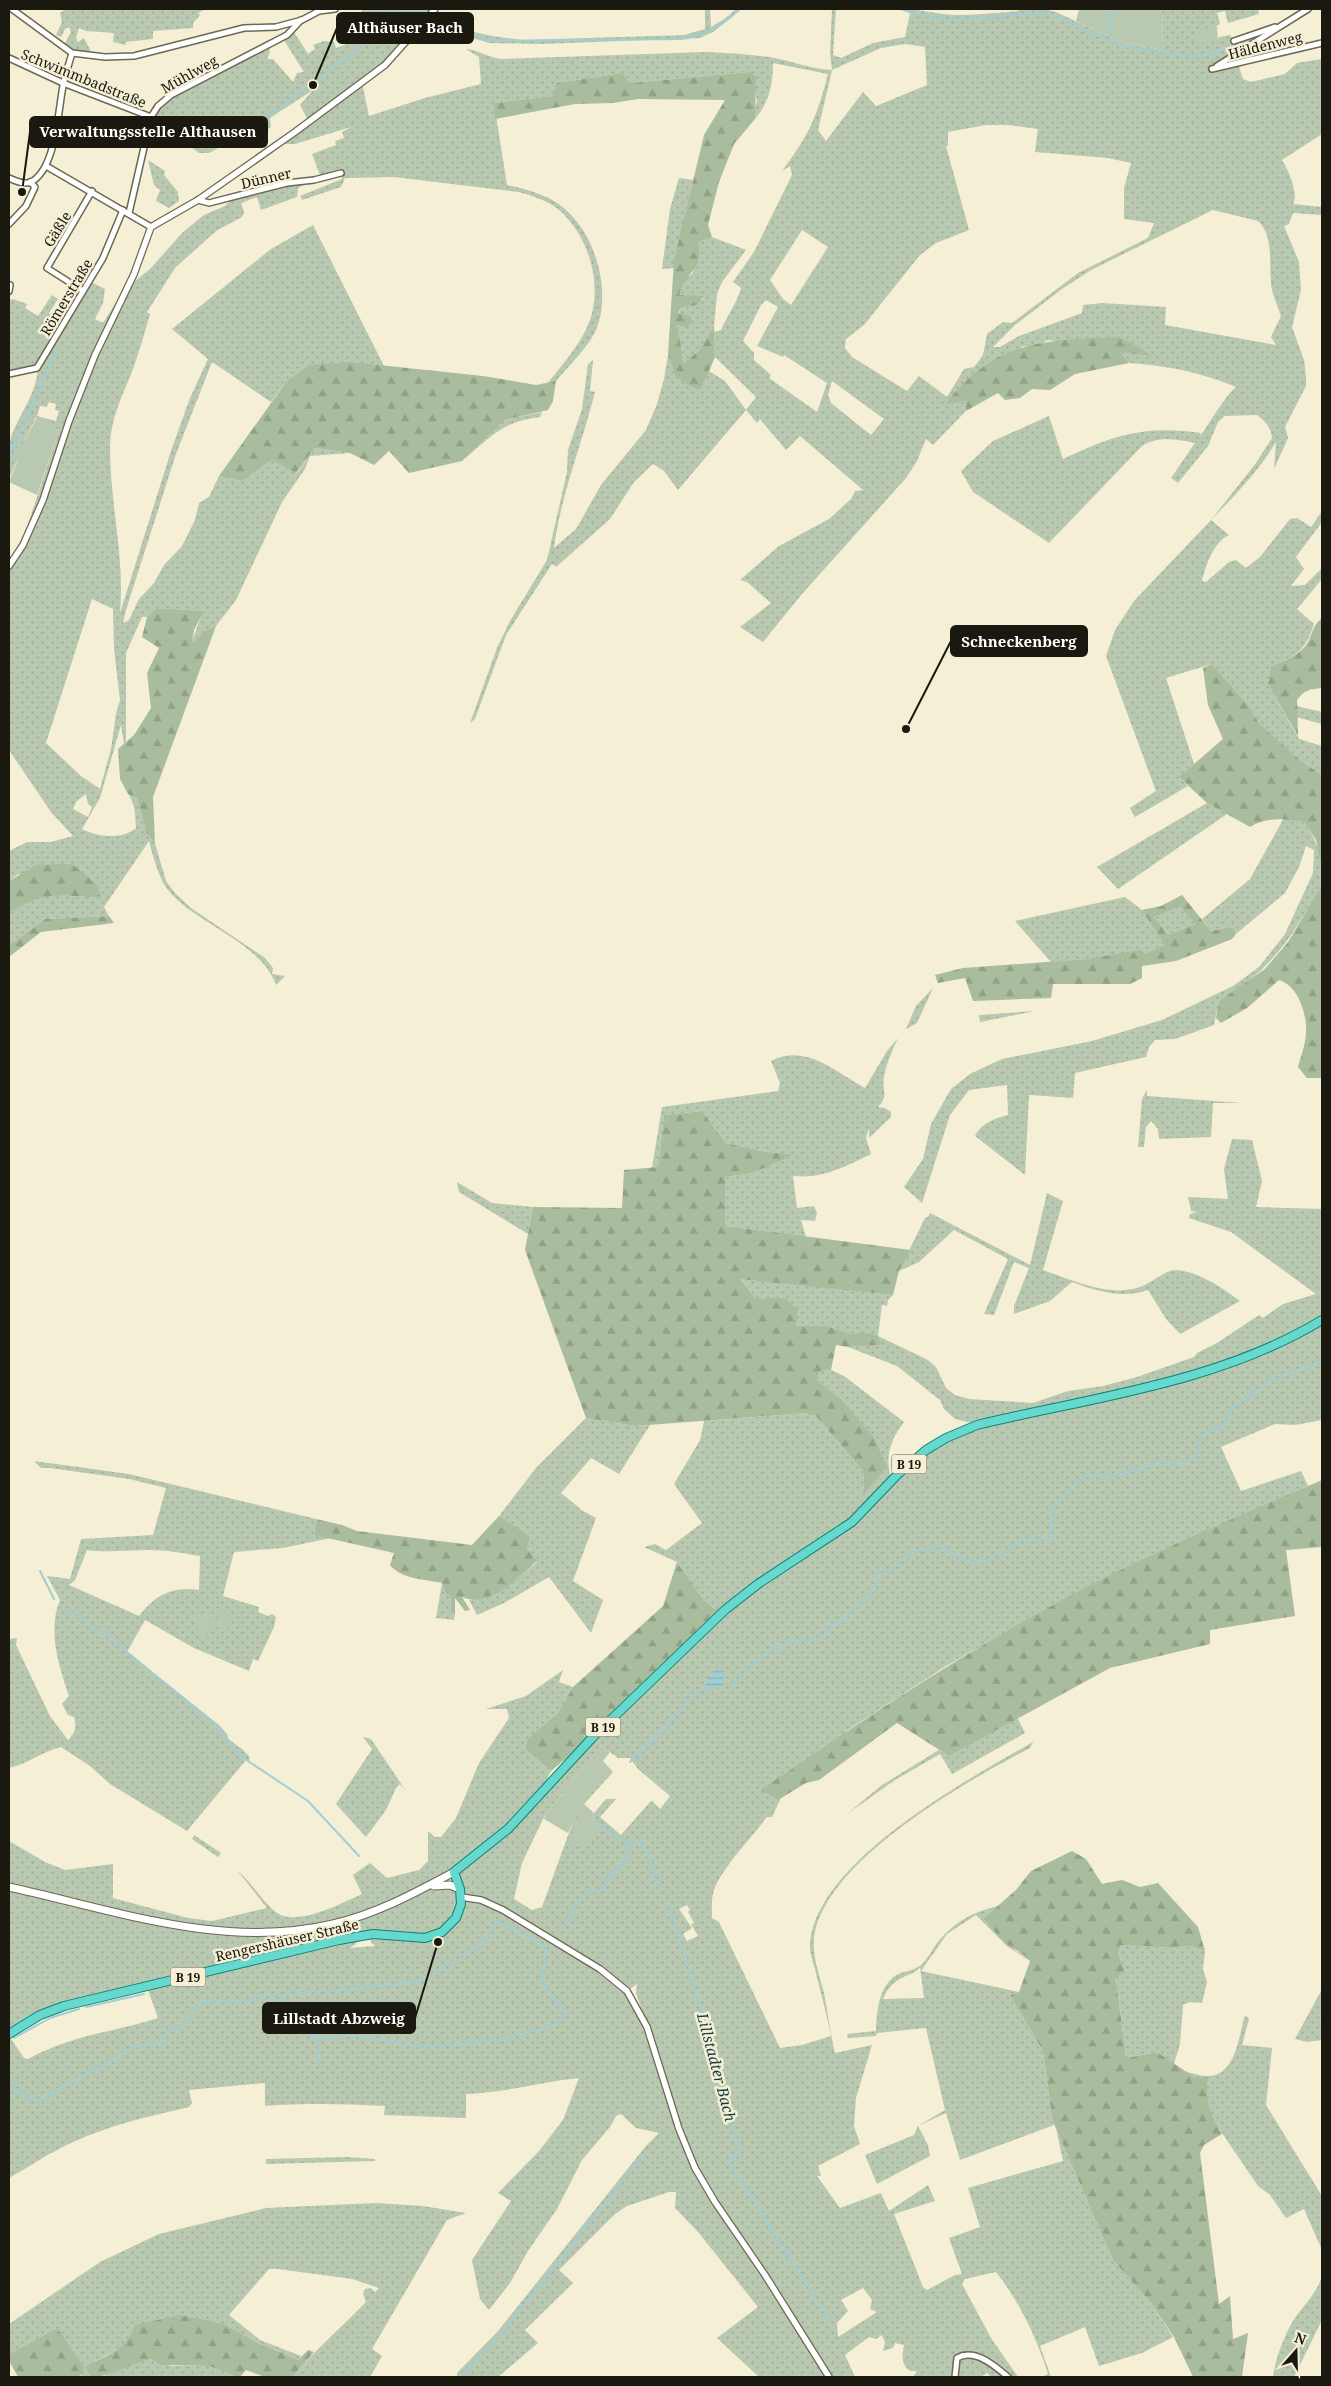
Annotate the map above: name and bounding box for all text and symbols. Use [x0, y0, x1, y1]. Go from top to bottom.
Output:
callout: Althäuser Bach [337, 13, 473, 43]
text: Althäuser Bach [347, 17, 463, 37]
street label: Häldenweg [1226, 27, 1304, 63]
street label: Schwimmbadstraße [19, 44, 149, 112]
street label: Mühlweg [157, 50, 221, 97]
callout: Verwaltungsstelle Althausen [30, 117, 267, 147]
text: Verwaltungsstelle Althausen [39, 121, 257, 141]
street label: Dünner [239, 163, 293, 193]
street label: Gäßle [39, 208, 75, 250]
street label: Römerstraße [36, 255, 96, 339]
callout: Schneckenberg [951, 626, 1087, 656]
text: Schneckenberg [961, 631, 1077, 651]
road number: B 19 [892, 1455, 926, 1474]
road number: B 19 [586, 1718, 620, 1736]
street label: Rengershäuser Straße [213, 1914, 361, 1966]
road number: B 19 [170, 1968, 206, 1986]
callout: Lillstadt Abzweig [263, 2003, 415, 2033]
text: Lillstadt Abzweig [273, 2008, 405, 2028]
water label: Lillstadter Bach [693, 2010, 741, 2123]
north arrow [1271, 2326, 1321, 2376]
text: N [1292, 2327, 1309, 2349]

